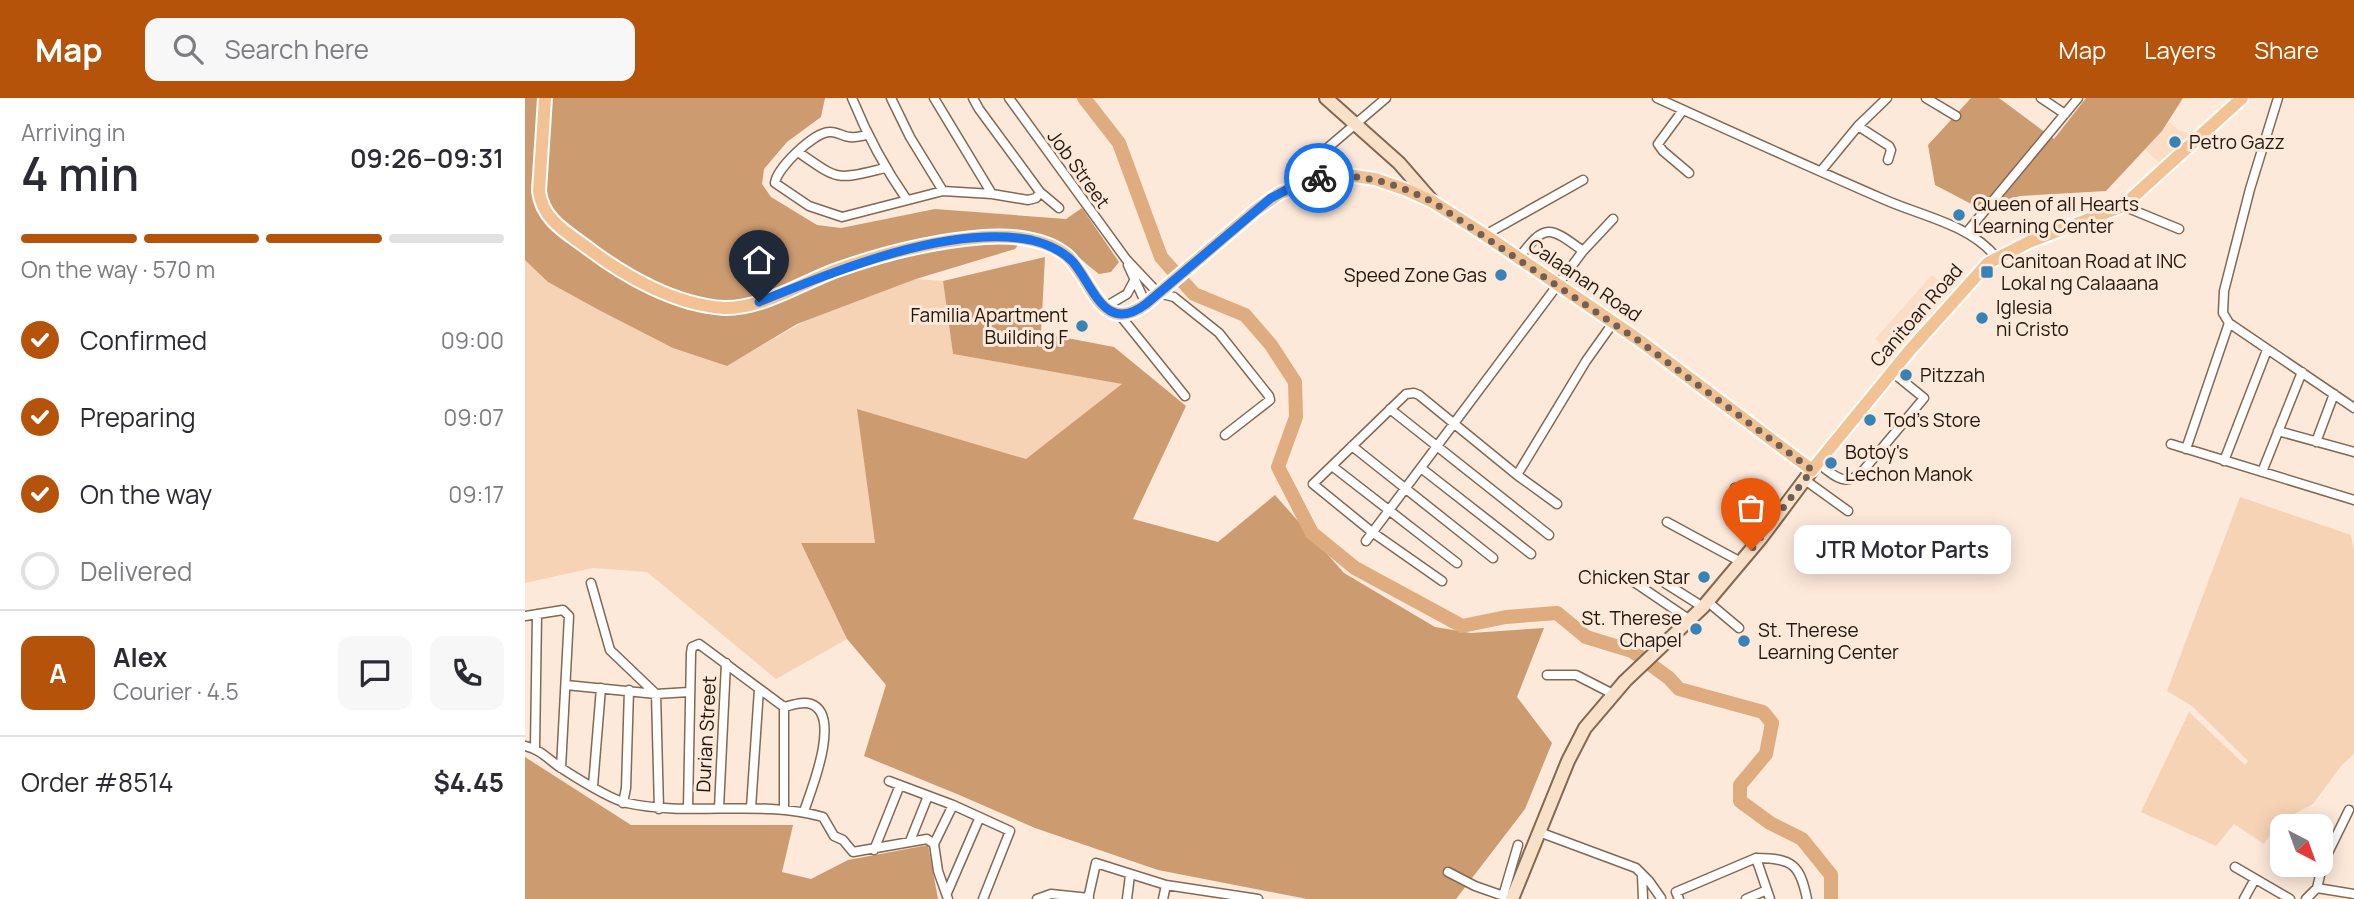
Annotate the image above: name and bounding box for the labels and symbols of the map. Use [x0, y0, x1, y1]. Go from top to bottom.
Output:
street label: Job Street [1042, 125, 1116, 213]
place label: Petro Gazz [2189, 129, 2285, 155]
marker: Petro Gazz [2167, 134, 2183, 150]
courier [1284, 143, 1354, 213]
place label: Queen of all Hearts Learning Center [1973, 191, 2139, 239]
marker: Queen of all Hearts Learning Center [1951, 207, 1967, 223]
pin [729, 230, 789, 302]
street label: Calaanan Road [1523, 232, 1647, 328]
place label: Canitoan Road at INC Lokal ng Calaaana [2001, 248, 2187, 296]
street label: Canitoan Road [1864, 258, 1968, 372]
place label: Speed Zone Gas [1344, 262, 1487, 288]
marker: Canitoan Road at INC Lokal ng Calaaana [1979, 264, 1995, 280]
marker: Speed Zone Gas [1493, 267, 1509, 283]
place label: Iglesia ni Cristo [1996, 294, 2069, 342]
place label: Familia Apartment Building F [910, 302, 1068, 350]
marker: Iglesia ni Cristo [1974, 310, 1990, 326]
marker: Familia Apartment Building F [1074, 318, 1090, 334]
place label: Pitzzah [1920, 362, 1985, 388]
marker: Pitzzah [1898, 367, 1914, 383]
place label: Tod's Store [1884, 407, 1981, 433]
marker: Tod's Store [1862, 412, 1878, 428]
place label: Botoy's Lechon Manok [1845, 439, 1973, 487]
marker: Botoy's Lechon Manok [1823, 455, 1839, 471]
pin [1721, 478, 1781, 550]
callout: JTR Motor Parts [1793, 526, 2010, 574]
place label: Chicken Star [1578, 564, 1690, 590]
marker: Chicken Star [1696, 569, 1712, 585]
place label: St. Therese Chapel [1581, 605, 1682, 653]
place label: St. Therese Learning Center [1758, 617, 1899, 665]
marker: St. Therese Chapel [1688, 621, 1704, 637]
marker: St. Therese Learning Center [1736, 633, 1752, 649]
street label: Durian Street [690, 675, 722, 793]
north arrow [2270, 814, 2333, 877]

